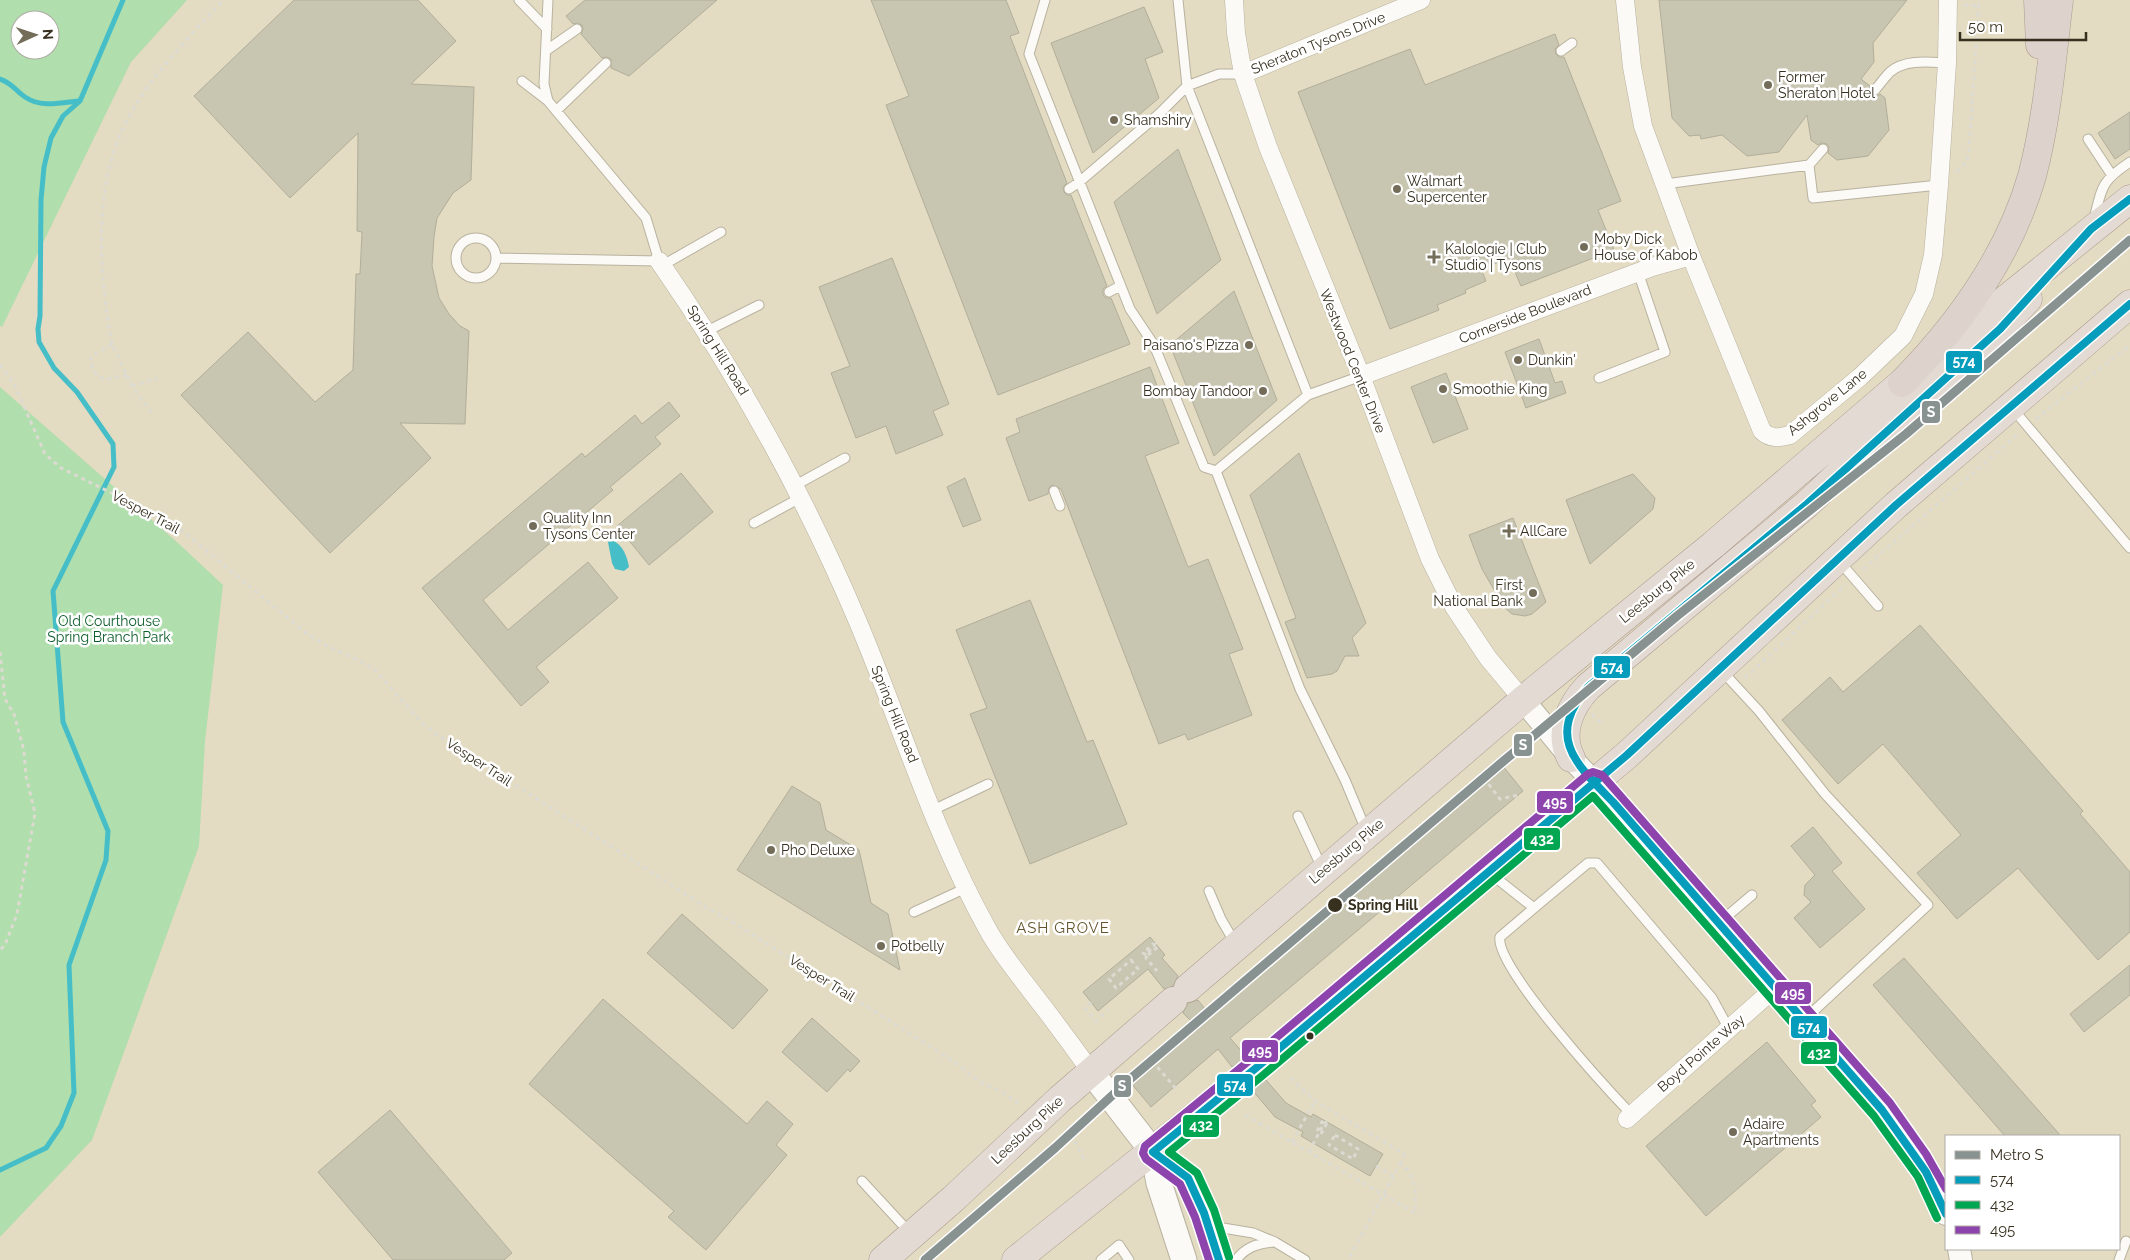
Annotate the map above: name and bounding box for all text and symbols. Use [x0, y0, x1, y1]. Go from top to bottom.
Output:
street label: Sheraton Tysons Drive [1249, 9, 1387, 77]
north arrow [10, 10, 60, 60]
scale bar [1960, 10, 2086, 42]
text: 50 m [1968, 18, 2003, 36]
text: N [40, 29, 56, 40]
place label: Former Sheraton Hotel [1778, 69, 1875, 101]
marker: Former Sheraton Hotel [1762, 79, 1774, 91]
place label: Shamshiry [1124, 112, 1192, 128]
marker: Shamshiry [1108, 114, 1120, 126]
place label: Walmart Supercenter [1407, 173, 1487, 205]
marker: Walmart Supercenter [1391, 183, 1403, 195]
place label: Moby Dick House of Kabob [1594, 231, 1698, 263]
place label: Kalologie | Club Studio | Tysons [1445, 241, 1547, 273]
marker: Moby Dick House of Kabob [1578, 241, 1590, 253]
marker: Kalologie | Club Studio | Tysons [1427, 250, 1441, 264]
street label: Cornerside Boulevard [1457, 281, 1593, 347]
street label: Westwood Center Drive [1317, 287, 1389, 435]
street label: Spring Hill Road [684, 302, 752, 398]
place label: Paisano's Pizza [1143, 337, 1239, 353]
marker: Paisano's Pizza [1243, 339, 1255, 351]
line badge: 574 [1945, 350, 1983, 374]
place label: Dunkin' [1528, 352, 1576, 368]
text: 574 [1952, 353, 1976, 369]
marker: Dunkin' [1512, 354, 1524, 366]
street label: Ashgrove Lane [1784, 365, 1870, 439]
place label: Smoothie King [1453, 381, 1547, 397]
place label: Bombay Tandoor [1143, 383, 1253, 399]
marker: Smoothie King [1437, 383, 1449, 395]
marker: Bombay Tandoor [1257, 385, 1269, 397]
line badge: S [1921, 400, 1941, 424]
text: S [1927, 404, 1936, 420]
street label: Vesper Trail [109, 487, 183, 537]
place label: Quality Inn Tysons Center [543, 510, 635, 542]
marker: Quality Inn Tysons Center [527, 520, 539, 532]
place label: AllCare [1520, 523, 1567, 539]
marker: AllCare [1502, 524, 1516, 538]
street label: Leesburg Pike [1616, 556, 1698, 626]
place label: First National Bank [1433, 577, 1524, 609]
marker: First National Bank [1527, 587, 1539, 599]
park label: Old Courthouse Spring Branch Park [47, 613, 171, 645]
line badge: 574 [1593, 655, 1631, 679]
text: 574 [1600, 659, 1624, 675]
street label: Spring Hill Road [868, 663, 922, 765]
line badge: S [1513, 733, 1533, 757]
street label: Vesper Trail [443, 735, 515, 789]
text: S [1519, 737, 1528, 753]
line badge: 495 [1536, 790, 1574, 814]
text: 495 [1543, 794, 1567, 810]
street label: Leesburg Pike [1306, 815, 1386, 887]
line badge: 432 [1523, 827, 1561, 851]
text: 432 [1530, 831, 1554, 847]
place label: Pho Deluxe [781, 842, 855, 858]
marker: Pho Deluxe [765, 844, 777, 856]
marker: Spring Hill [1326, 896, 1344, 914]
place label: Spring Hill [1348, 897, 1419, 913]
district label: ASH GROVE [1016, 919, 1110, 937]
place label: Potbelly [891, 938, 945, 954]
marker: Potbelly [875, 940, 887, 952]
street label: Vesper Trail [786, 951, 858, 1005]
line badge: 495 [1774, 981, 1812, 1005]
text: 495 [1781, 985, 1805, 1001]
street label: Boyd Pointe Way [1654, 1011, 1748, 1095]
line badge: 574 [1790, 1015, 1828, 1039]
text: 574 [1797, 1019, 1821, 1035]
unlabelled marker [1305, 1031, 1315, 1041]
line badge: 495 [1241, 1039, 1279, 1063]
line badge: 432 [1800, 1041, 1838, 1065]
text: 495 [1248, 1043, 1272, 1059]
text: 432 [1807, 1045, 1831, 1061]
line badge: 574 [1216, 1073, 1254, 1097]
line badge: S [1113, 1074, 1132, 1098]
text: 574 [1223, 1077, 1247, 1093]
text: S [1118, 1078, 1127, 1094]
street label: Leesburg Pike [988, 1093, 1066, 1167]
line badge: 432 [1182, 1114, 1220, 1138]
place label: Adaire Apartments [1743, 1116, 1819, 1148]
text: 432 [1189, 1117, 1213, 1133]
marker: Adaire Apartments [1727, 1126, 1739, 1138]
legend [1945, 1135, 2120, 1250]
text: Metro S [1990, 1146, 2044, 1164]
text: 574 [1990, 1171, 2014, 1189]
text: 432 [1990, 1196, 2014, 1214]
text: 495 [1990, 1221, 2015, 1239]

